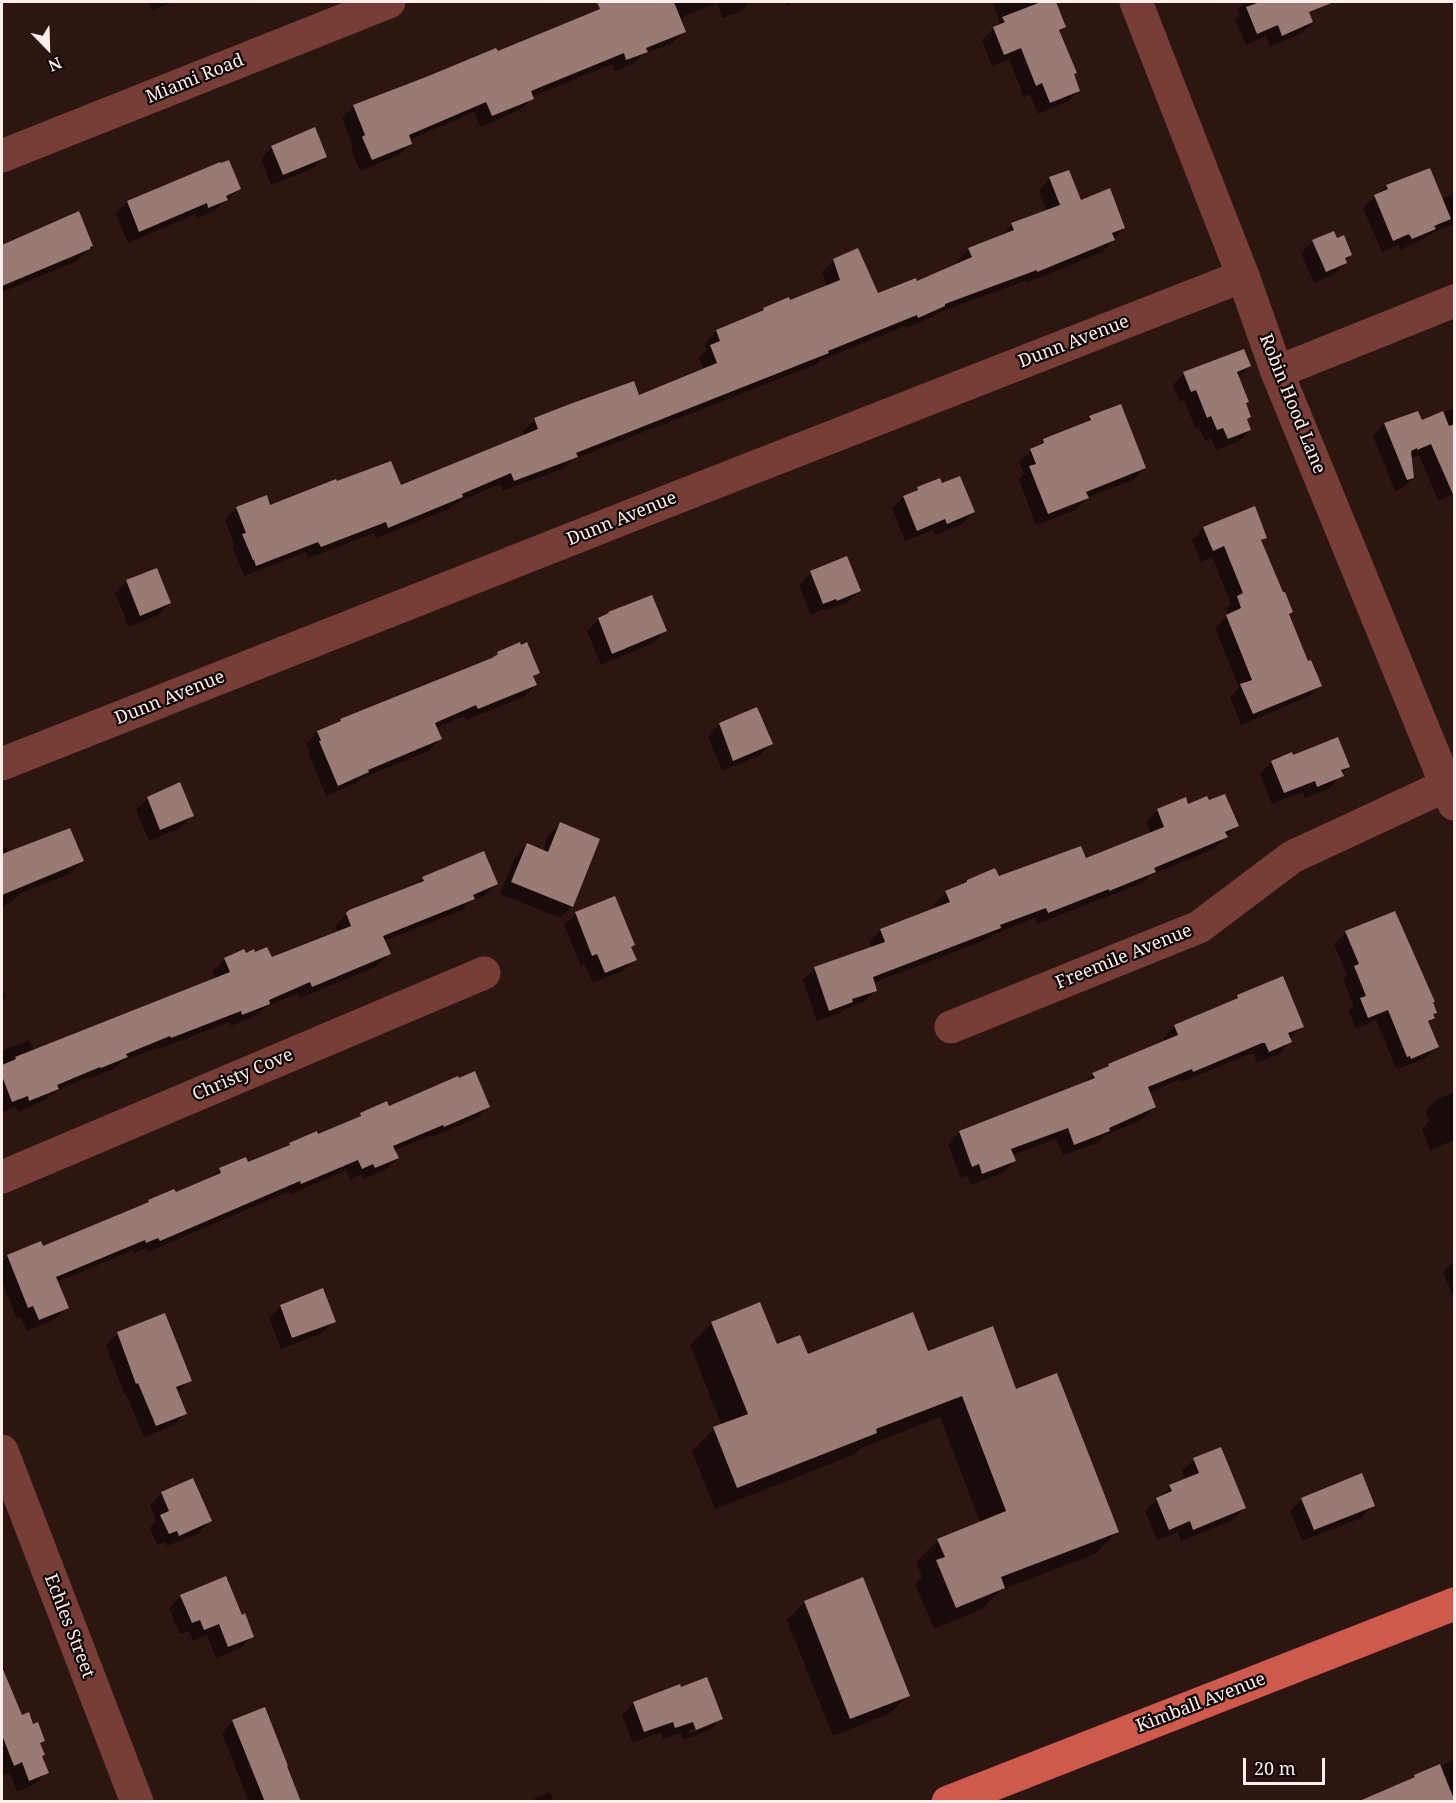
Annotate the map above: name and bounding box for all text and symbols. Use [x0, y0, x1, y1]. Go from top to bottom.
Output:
north arrow [18, 18, 78, 78]
street label: Miami Road [143, 50, 247, 108]
text: N [45, 52, 65, 77]
street label: Dunn Avenue [1016, 311, 1132, 373]
street label: Robin Hood Lane [1254, 331, 1330, 477]
street label: Dunn Avenue [564, 487, 680, 551]
street label: Dunn Avenue [112, 666, 228, 730]
street label: Freemile Avenue [1053, 920, 1195, 994]
street label: Christy Cove [189, 1044, 297, 1106]
street label: Echles Street [39, 1571, 99, 1681]
street label: Kimball Avenue [1133, 1668, 1269, 1738]
scale bar [1246, 1746, 1328, 1784]
text: 20 m [1254, 1756, 1296, 1780]

